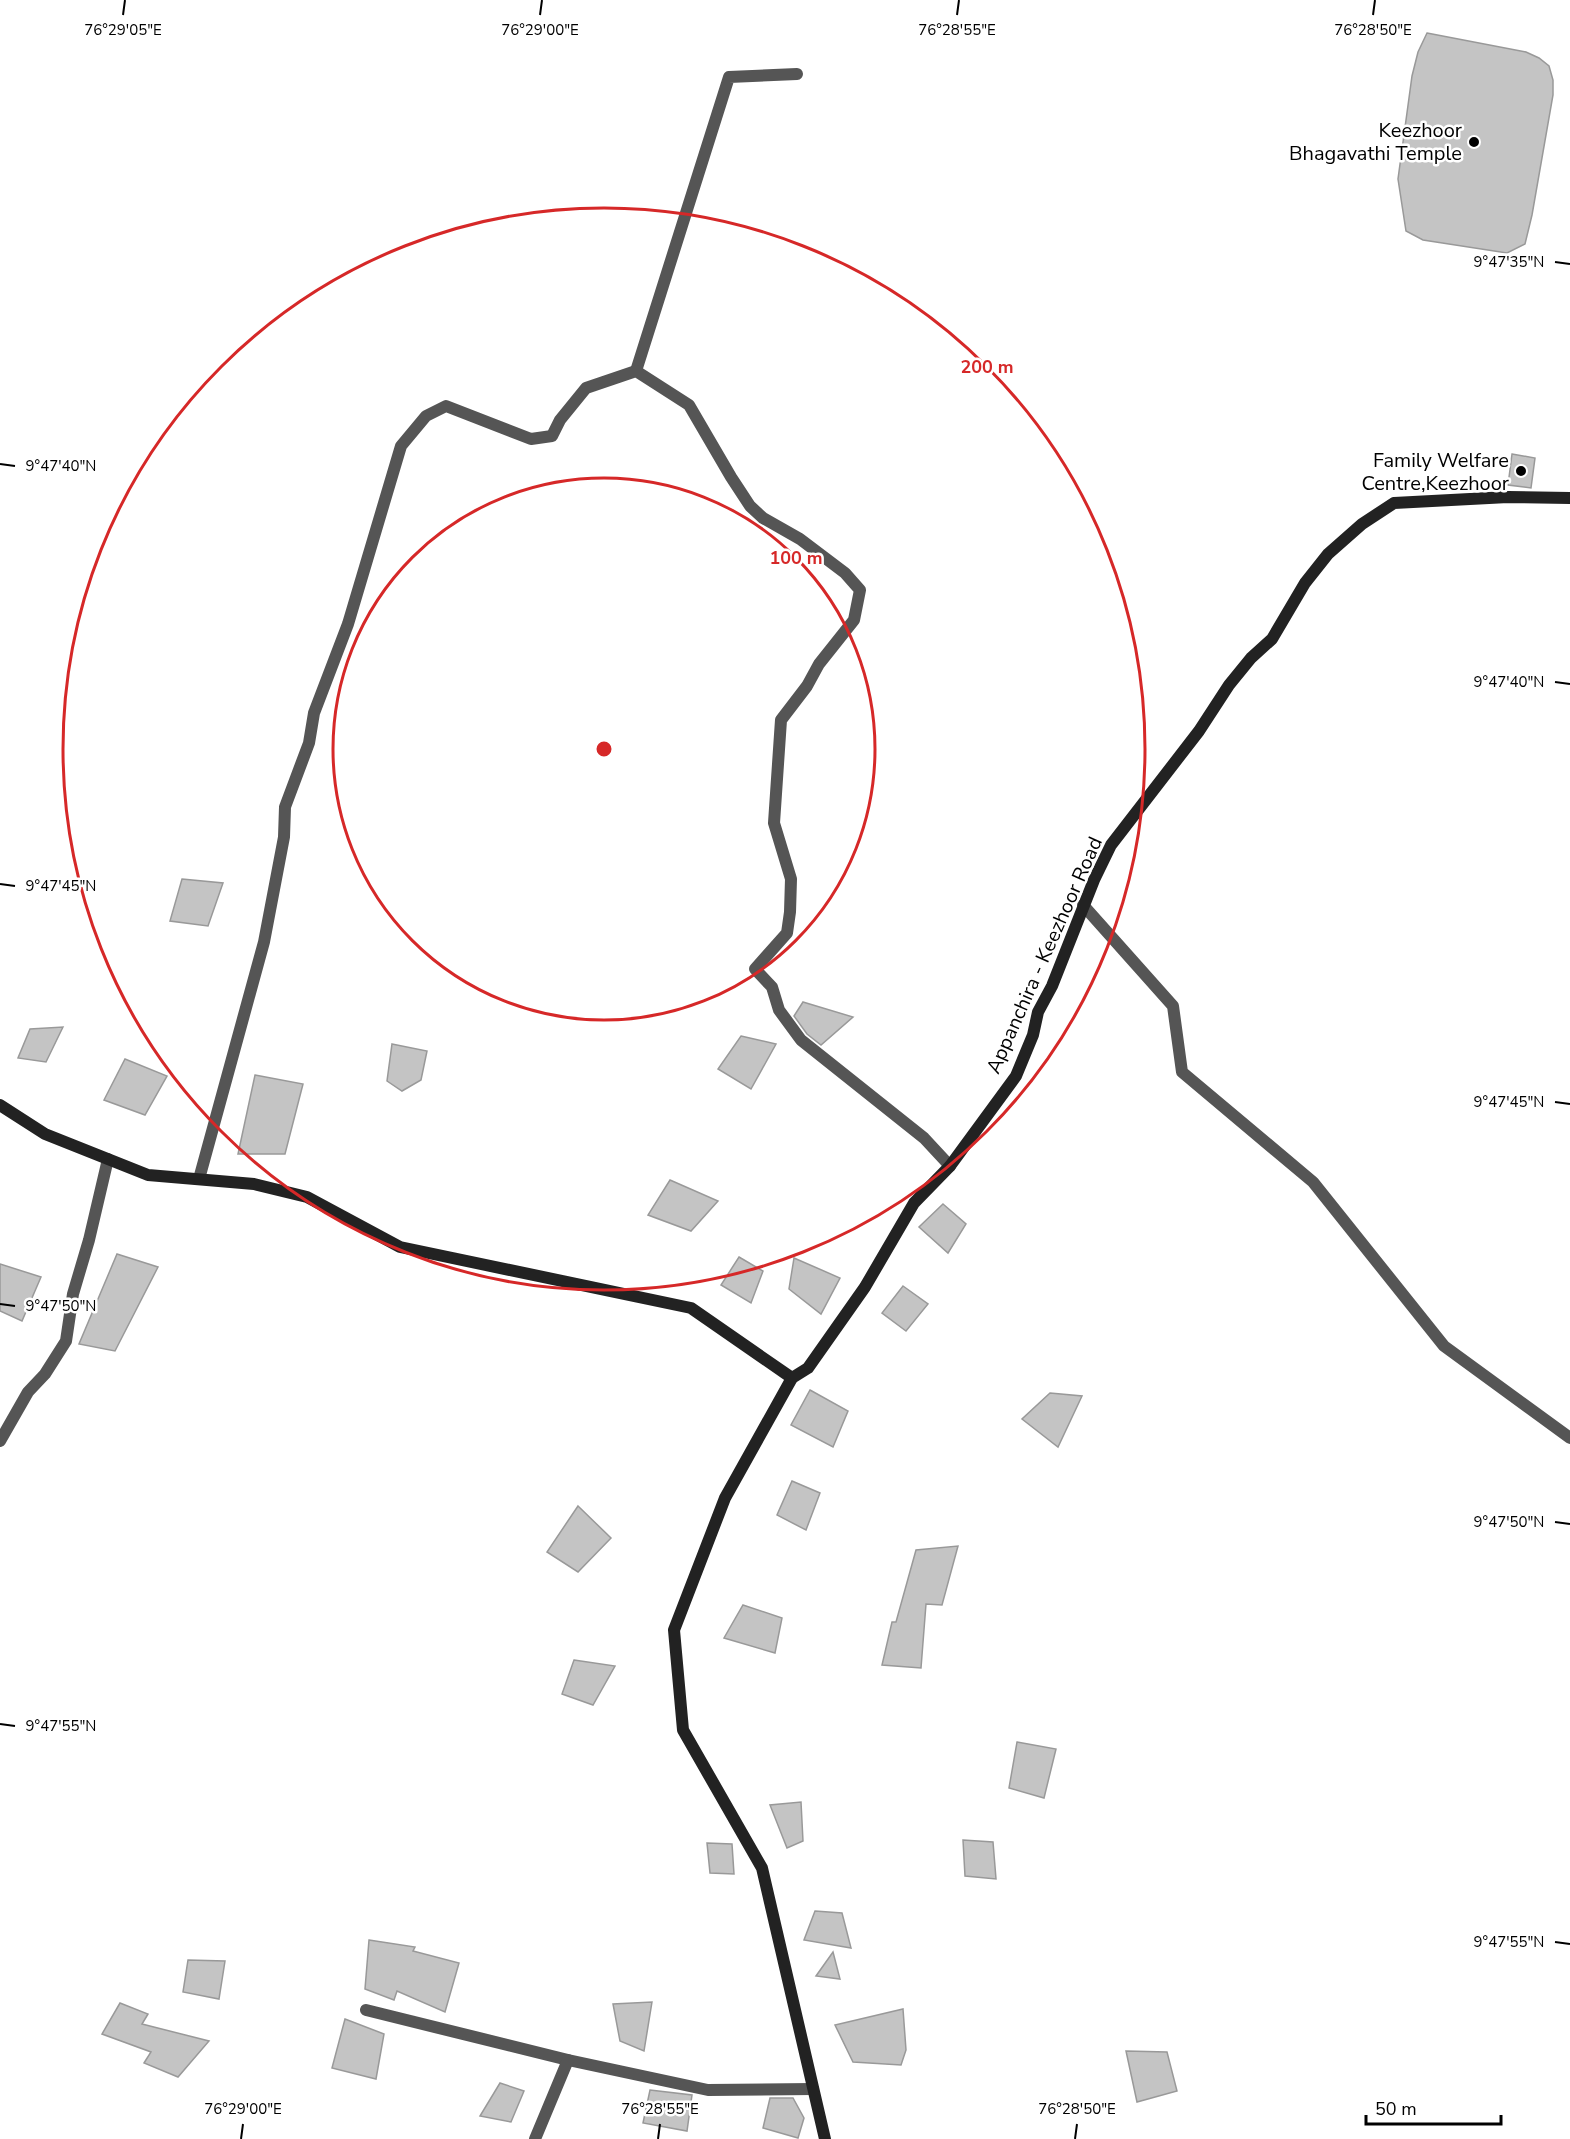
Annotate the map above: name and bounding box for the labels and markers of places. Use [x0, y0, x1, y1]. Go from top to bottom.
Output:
place label: Keezhoor Bhagavathi Temple [1289, 117, 1462, 167]
marker: Keezhoor Bhagavathi Temple [1467, 135, 1481, 149]
place label: Family Welfare Centre,Keezhoor [1361, 447, 1509, 497]
marker: Family Welfare Centre,Keezhoor [1514, 464, 1528, 478]
centre of rings [594, 739, 614, 759]

